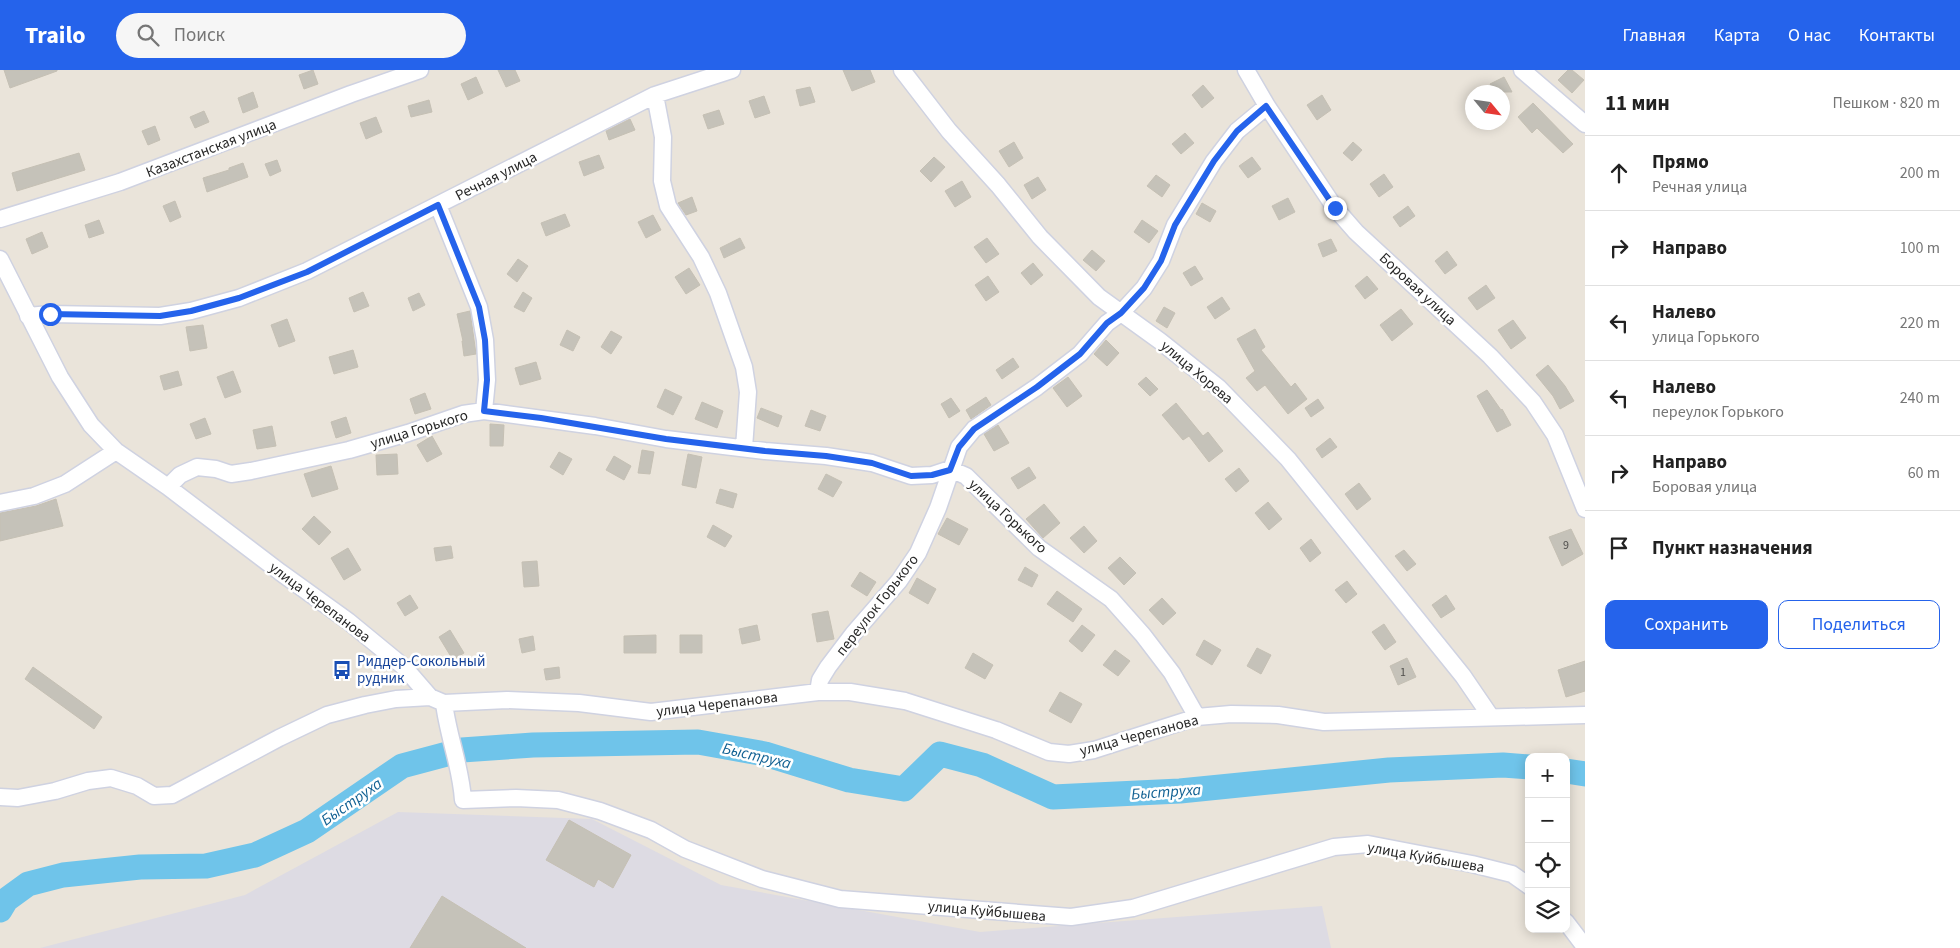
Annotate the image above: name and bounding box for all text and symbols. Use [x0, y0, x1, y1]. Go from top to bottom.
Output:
search box [116, 13, 466, 58]
text: Trailo [25, 18, 86, 53]
icon: search [134, 21, 162, 49]
text: Поиск [174, 22, 225, 49]
text: Главная [1623, 23, 1686, 48]
text: Карта [1714, 23, 1760, 48]
text: О нас [1788, 23, 1831, 48]
text: Контакты [1859, 23, 1935, 48]
north arrow [1465, 85, 1510, 130]
text: 11 мин [1605, 88, 1670, 118]
text: Пешком · 820 m [1833, 92, 1940, 114]
street label: Казахстанская улица [143, 114, 279, 183]
street label: Речная улица [452, 147, 541, 206]
text: Прямо [1652, 149, 1709, 176]
icon: ahead [1605, 159, 1633, 187]
text: 200 m [1900, 162, 1940, 184]
text: Речная улица [1652, 176, 1747, 198]
route end [1324, 197, 1347, 220]
icon: right [1605, 234, 1633, 262]
text: Направо [1652, 235, 1727, 262]
text: 100 m [1900, 237, 1940, 259]
street label: Боровая улица [1374, 248, 1461, 331]
text: Налево [1652, 299, 1716, 326]
route start [39, 303, 62, 326]
icon: left [1605, 309, 1633, 337]
text: 220 m [1900, 312, 1940, 334]
text: улица Горького [1652, 326, 1760, 348]
street label: улица Хорева [1156, 336, 1238, 409]
text: Налево [1652, 374, 1716, 401]
icon: left [1605, 384, 1633, 412]
text: 240 m [1900, 387, 1940, 409]
text: переулок Горького [1652, 401, 1784, 423]
street label: улица Горького [368, 405, 471, 454]
text: Направо [1652, 449, 1727, 476]
icon: right [1605, 459, 1633, 487]
text: 60 m [1908, 462, 1940, 484]
street label: улица Горького [964, 474, 1052, 558]
text: Боровая улица [1652, 476, 1757, 498]
icon: arrive [1605, 534, 1633, 562]
text: Пункт назначения [1652, 535, 1813, 562]
house number: 9 [1563, 537, 1569, 554]
street label: переулок Горького [831, 550, 924, 660]
street label: улица Черепанова [265, 557, 375, 648]
button: Сохранить [1605, 600, 1768, 649]
button: Поделиться [1778, 600, 1940, 649]
place label: Риддер-Сокольный рудник [357, 651, 485, 689]
bus stop icon: Риддер-Сокольный рудник [331, 659, 353, 681]
house number: 1 [1400, 664, 1406, 681]
street label: улица Черепанова [655, 687, 779, 722]
street label: улица Черепанова [1077, 710, 1201, 761]
water label: Быструха [720, 737, 794, 775]
map controls [1525, 753, 1570, 933]
button: + [1525, 753, 1570, 798]
water label: Быструха [317, 773, 387, 831]
water label: Быструха [1130, 779, 1202, 805]
button: − [1525, 798, 1570, 843]
street label: улица Куйбышева [1366, 837, 1486, 878]
button: locate [1525, 843, 1570, 888]
button: layers [1525, 888, 1570, 933]
street label: улица Куйбышева [927, 896, 1047, 927]

